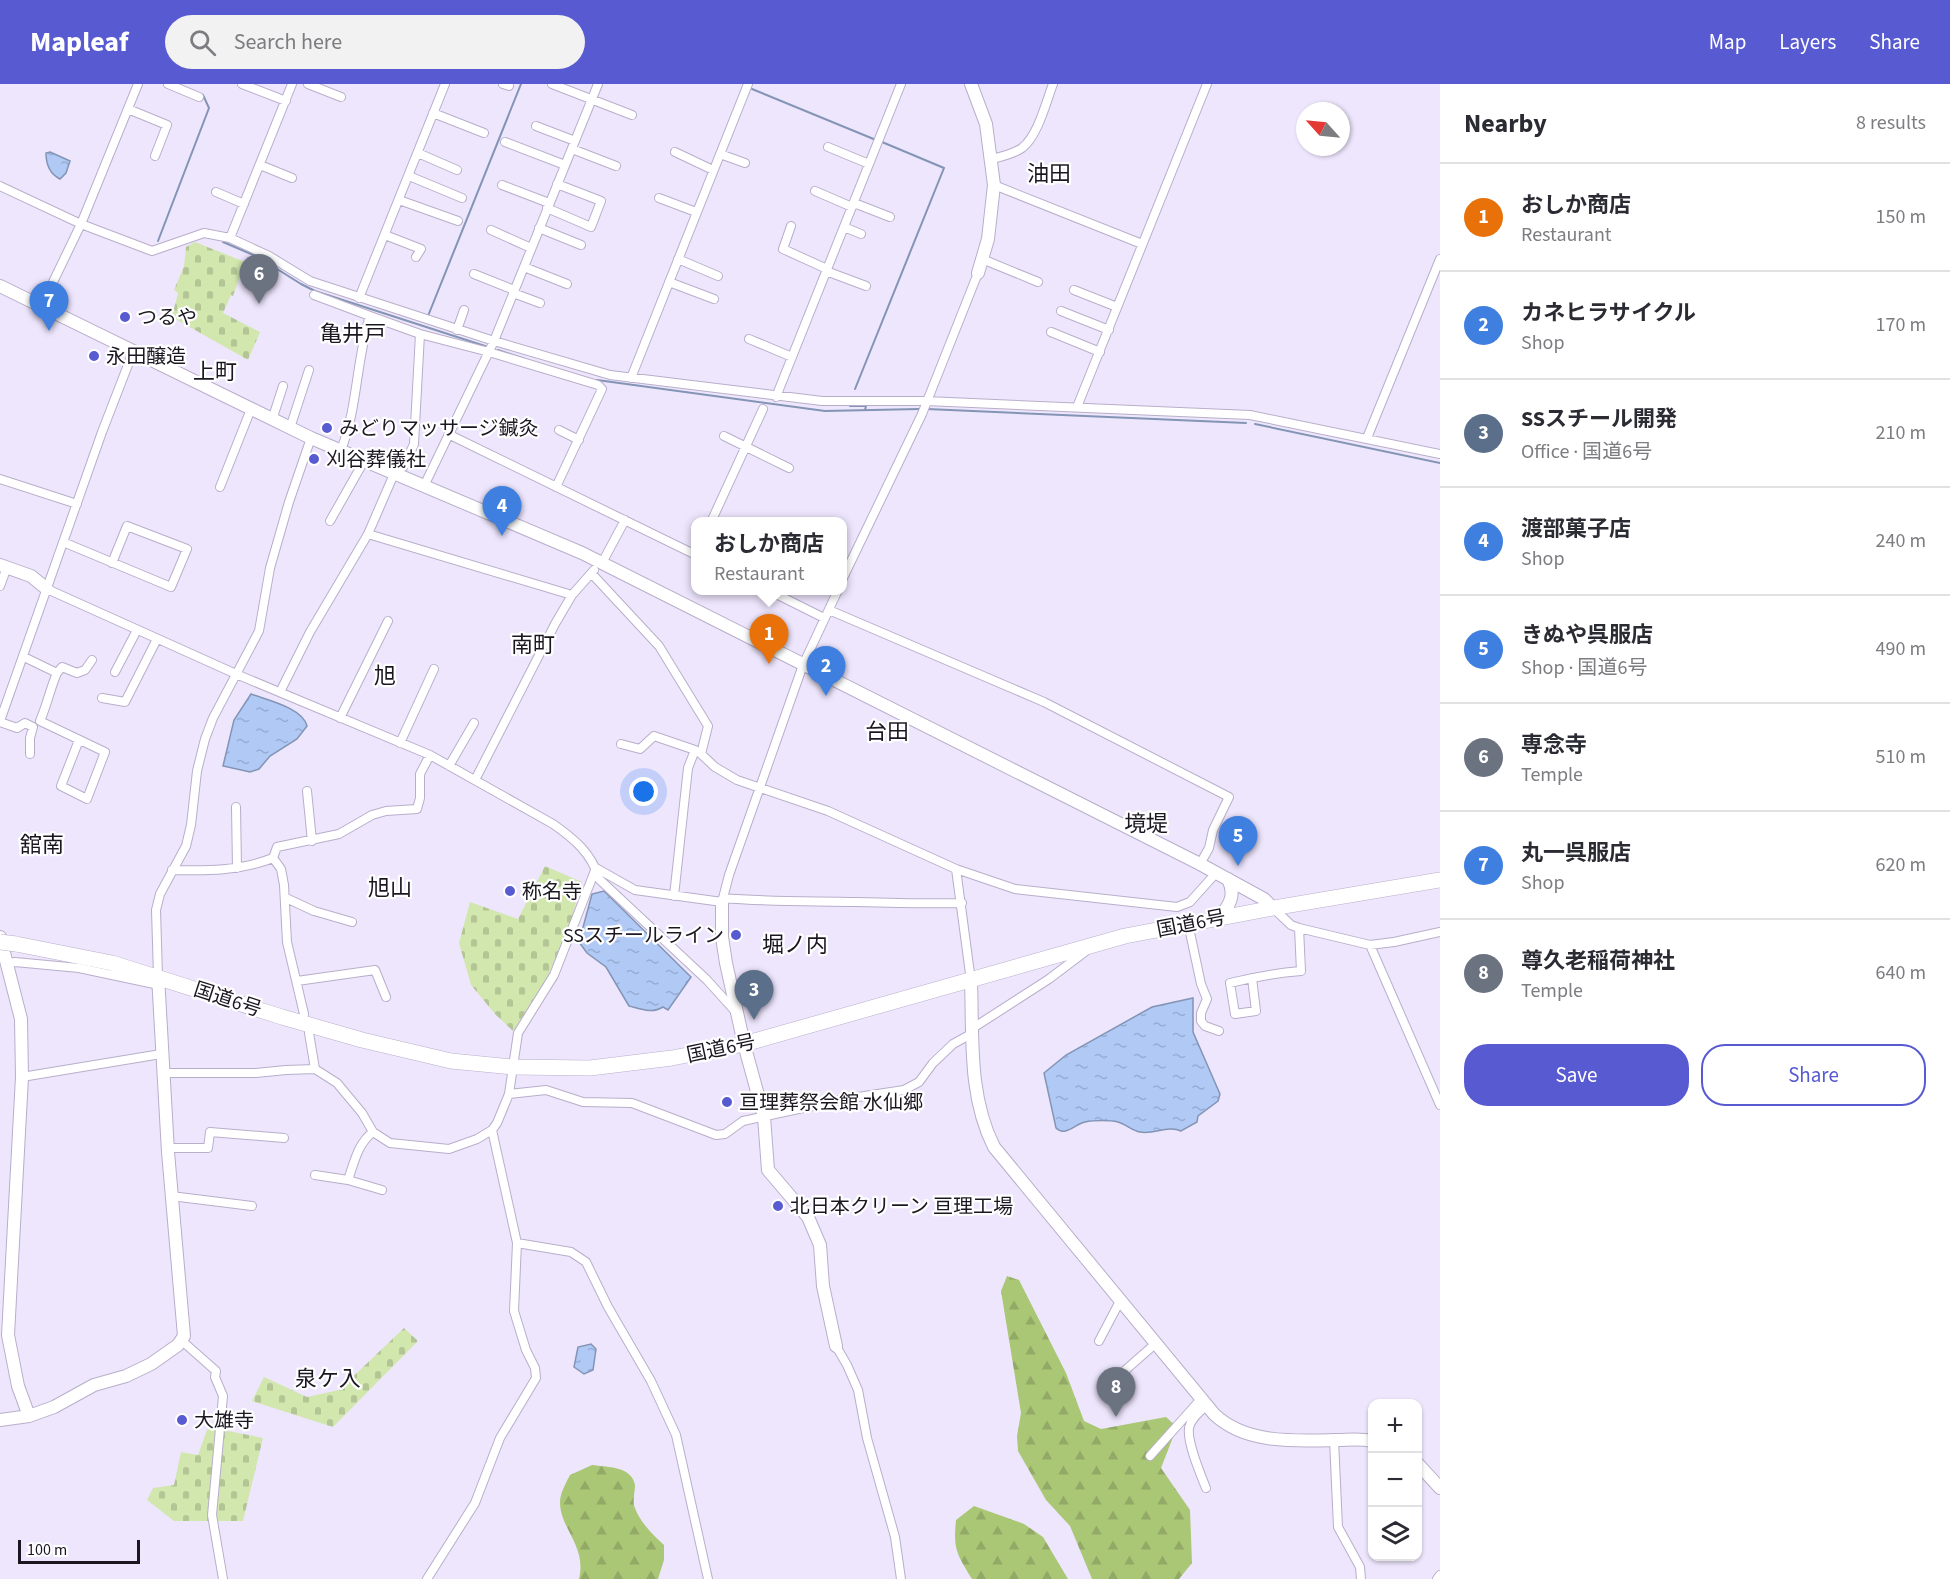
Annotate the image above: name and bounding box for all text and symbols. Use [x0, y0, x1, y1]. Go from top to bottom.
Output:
search box [165, 15, 585, 69]
text: Mapleaf [30, 22, 129, 62]
icon: search [186, 26, 219, 59]
text: Search here [234, 26, 342, 58]
text: Map [1709, 27, 1746, 57]
text: Layers [1779, 27, 1836, 57]
text: Share [1869, 27, 1920, 57]
north arrow [1296, 102, 1350, 156]
text: Nearby [1464, 105, 1547, 142]
text: 8 results [1856, 109, 1926, 137]
district label: 油田 [1027, 158, 1071, 190]
text: おしか商店 [1521, 189, 1631, 221]
text: 1 [1478, 203, 1489, 231]
text: 150 m [1876, 203, 1926, 231]
text: Restaurant [1521, 221, 1612, 249]
pin: 6 [240, 254, 278, 304]
pin: 7 [29, 282, 68, 331]
text: カネヒラサイクル [1521, 297, 1696, 329]
place label: つるや [137, 304, 197, 332]
marker: つるや [118, 310, 132, 324]
text: 2 [1478, 311, 1489, 339]
text: 170 m [1876, 311, 1926, 339]
district label: 亀井戸 [320, 318, 386, 350]
text: Shop [1521, 329, 1565, 357]
place label: 永田醸造 [106, 343, 186, 371]
marker: 永田醸造 [87, 349, 101, 363]
district label: 上町 [193, 356, 237, 388]
text: SSスチール開発 [1521, 403, 1677, 435]
place label: みどりマッサージ鍼灸 [339, 415, 539, 443]
text: 3 [1478, 419, 1489, 447]
text: 210 m [1876, 419, 1926, 447]
marker: みどりマッサージ鍼灸 [320, 421, 334, 435]
text: Office · 国道6号 [1521, 438, 1652, 466]
place label: 刈谷葬儀社 [326, 446, 426, 474]
marker: 刈谷葬儀社 [307, 452, 321, 466]
pin: 4 [482, 486, 522, 536]
text: 渡部菓子店 [1521, 513, 1631, 545]
popup [691, 517, 847, 595]
text: 4 [1478, 527, 1489, 555]
text: 240 m [1876, 527, 1926, 555]
text: おしか商店 [714, 528, 824, 560]
text: Shop [1521, 545, 1565, 573]
text: Restaurant [714, 560, 805, 588]
pin: 1 [750, 614, 788, 664]
text: きぬや呉服店 [1521, 619, 1653, 651]
district label: 南町 [511, 629, 555, 661]
text: 5 [1478, 635, 1489, 663]
text: 490 m [1876, 635, 1926, 663]
pin: 2 [806, 646, 846, 696]
text: Shop · 国道6号 [1521, 654, 1647, 682]
district label: 旭 [374, 660, 396, 692]
district label: 台田 [865, 716, 909, 748]
text: 専念寺 [1521, 729, 1587, 761]
text: 6 [1478, 743, 1489, 771]
text: 510 m [1876, 743, 1926, 771]
text: Temple [1521, 761, 1583, 789]
your location [629, 777, 658, 806]
district label: 境堤 [1124, 808, 1168, 840]
pin: 5 [1218, 816, 1258, 866]
district label: 舘南 [20, 829, 64, 861]
text: 丸一呉服店 [1521, 837, 1631, 869]
text: 7 [1478, 851, 1489, 879]
text: 620 m [1876, 851, 1926, 879]
text: Shop [1521, 869, 1565, 897]
district label: 旭山 [368, 872, 412, 904]
place label: 称名寺 [522, 878, 582, 906]
marker: 称名寺 [503, 884, 517, 898]
street label: 国道6号 [1154, 904, 1228, 944]
place label: SSスチールライン [563, 922, 724, 950]
marker: SSスチールライン [729, 928, 743, 942]
district label: 堀ノ内 [762, 929, 828, 961]
text: 尊久老稲荷神社 [1521, 945, 1675, 977]
text: 8 [1478, 959, 1489, 987]
text: 640 m [1876, 959, 1926, 987]
pin: 3 [734, 970, 774, 1020]
street label: 国道6号 [190, 976, 265, 1024]
text: Temple [1521, 977, 1583, 1005]
street label: 国道6号 [684, 1028, 758, 1070]
button: Save [1464, 1044, 1689, 1106]
button: Share [1701, 1044, 1926, 1106]
place label: 亘理葬祭会館 水仙郷 [739, 1089, 923, 1117]
marker: 亘理葬祭会館 水仙郷 [720, 1095, 734, 1109]
place label: 北日本クリーン 亘理工場 [790, 1193, 1013, 1221]
marker: 北日本クリーン 亘理工場 [771, 1199, 785, 1213]
district label: 泉ケ入 [295, 1363, 361, 1395]
pin: 8 [1096, 1368, 1136, 1417]
map controls [1368, 1399, 1422, 1561]
button: + [1368, 1399, 1422, 1453]
place label: 大雄寺 [194, 1407, 254, 1435]
marker: 大雄寺 [175, 1413, 189, 1427]
button: − [1368, 1453, 1422, 1507]
button: layers [1368, 1507, 1422, 1561]
scale bar [18, 1537, 140, 1564]
text: 100 m [27, 1539, 67, 1561]

